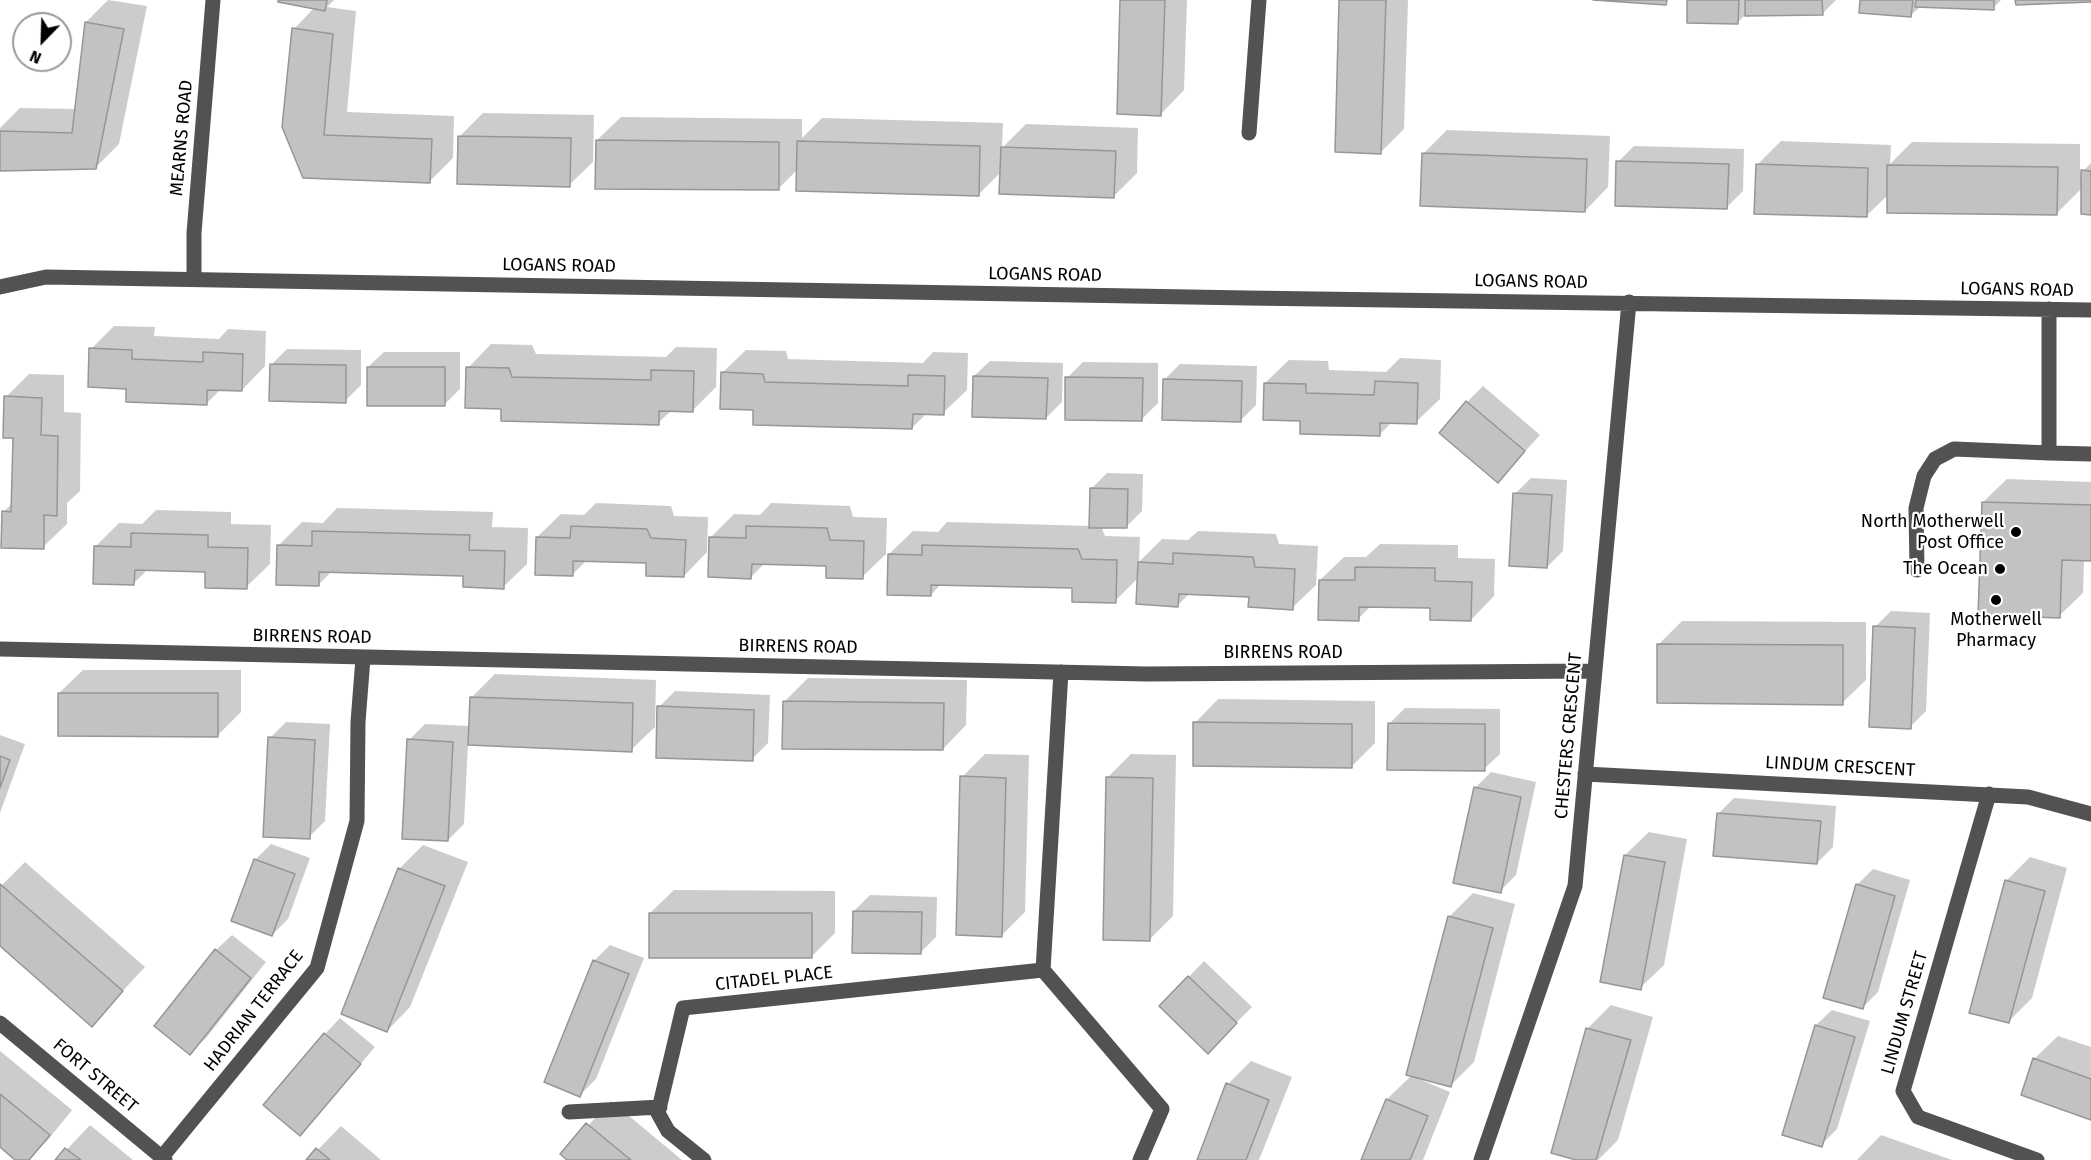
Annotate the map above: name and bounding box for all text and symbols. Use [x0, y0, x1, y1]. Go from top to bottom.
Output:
north arrow [12, 12, 72, 72]
text: N [27, 46, 44, 68]
street label: MEARNS ROAD [166, 79, 198, 197]
street label: LOGANS ROAD [502, 254, 616, 278]
street label: LOGANS ROAD [988, 263, 1102, 287]
street label: LOGANS ROAD [1474, 270, 1588, 294]
street label: LOGANS ROAD [1960, 278, 2074, 302]
place label: North Motherwell Post Office [1861, 511, 2004, 554]
marker: North Motherwell Post Office [2009, 525, 2023, 539]
place label: The Ocean [1903, 558, 1988, 580]
marker: The Ocean [1993, 562, 2007, 576]
marker: Motherwell Pharmacy [1989, 593, 2003, 607]
place label: Motherwell Pharmacy [1950, 609, 2042, 652]
street label: BIRRENS ROAD [252, 625, 372, 649]
street label: BIRRENS ROAD [738, 635, 858, 659]
street label: BIRRENS ROAD [1223, 642, 1343, 664]
street label: CHESTERS CRESCENT [1551, 652, 1587, 820]
street label: LINDUM CRESCENT [1764, 752, 1916, 782]
street label: HADRIAN TERRACE [200, 946, 308, 1076]
street label: LINDUM STREET [1877, 949, 1933, 1077]
street label: CITADEL PLACE [714, 962, 834, 996]
street label: FORT STREET [48, 1034, 142, 1118]

